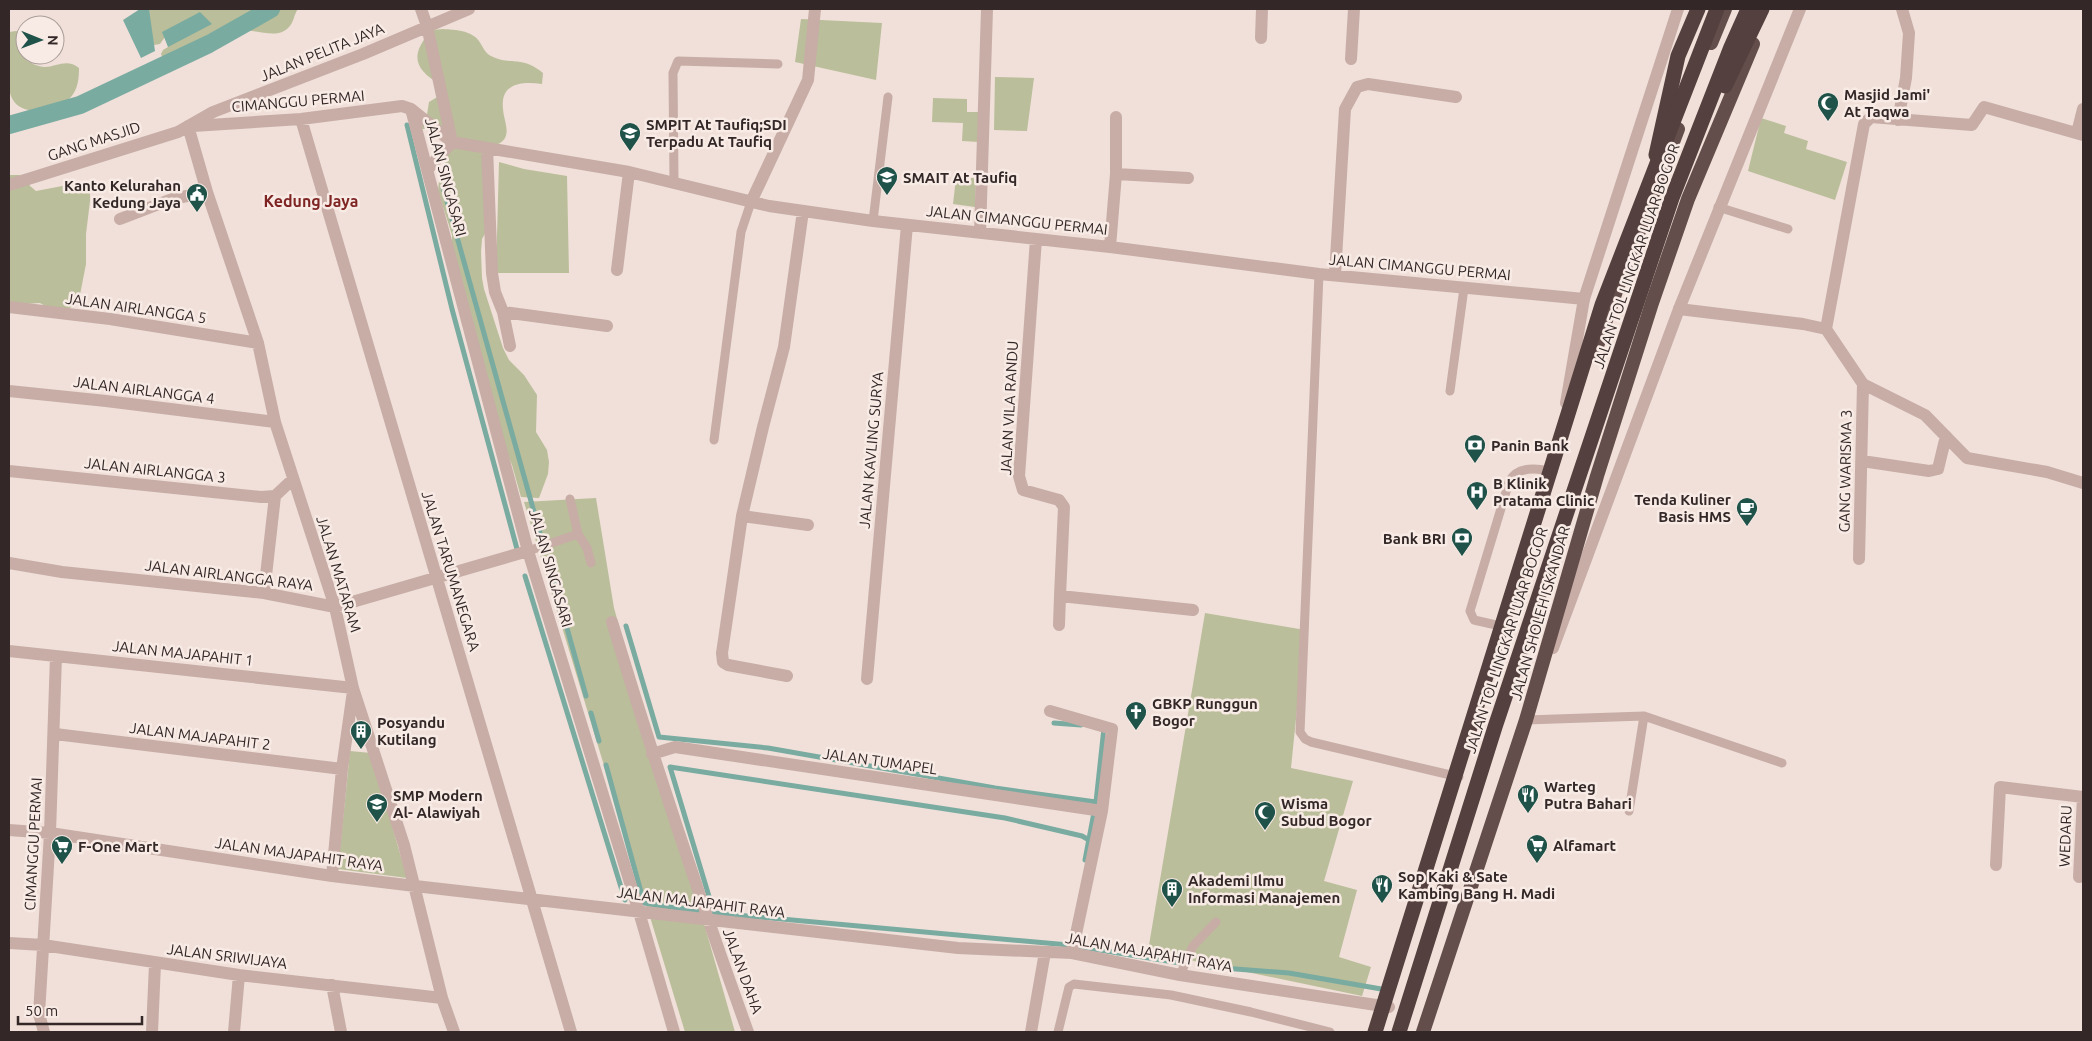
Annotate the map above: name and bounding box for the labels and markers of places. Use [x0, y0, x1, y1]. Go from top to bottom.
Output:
place label: Masjid Jami' At Taqwa [1844, 86, 1930, 120]
mosque icon: Masjid Jami' At Taqwa [1816, 91, 1840, 122]
place label: SMPIT At Taufiq;SDI Terpadu At Taufiq [646, 116, 787, 150]
school or university icon: SMPIT At Taufiq;SDI Terpadu At Taufiq [618, 121, 642, 152]
school or university icon: SMAIT At Taufiq [875, 165, 899, 196]
place label: SMAIT At Taufiq [903, 169, 1017, 186]
place label: Kanto Kelurahan Kedung Jaya [64, 177, 181, 211]
public building icon: Kanto Kelurahan Kedung Jaya [185, 182, 209, 213]
bank icon: Panin Bank [1463, 433, 1487, 464]
place label: Panin Bank [1491, 437, 1570, 454]
place label: B Klinik Pratama Clinic [1493, 475, 1594, 509]
hospital icon: B Klinik Pratama Clinic [1465, 480, 1489, 511]
place label: Tenda Kuliner Basis HMS [1634, 491, 1732, 525]
cafe icon: Tenda Kuliner Basis HMS [1735, 496, 1759, 527]
bank icon: Bank BRI [1450, 526, 1474, 557]
place label: Bank BRI [1383, 530, 1446, 547]
place label: GBKP Runggun Bogor [1152, 695, 1258, 729]
church icon: GBKP Runggun Bogor [1124, 700, 1148, 731]
place label: Posyandu Kutilang [377, 714, 445, 748]
building icon: Posyandu Kutilang [349, 719, 373, 750]
place label: Warteg Putra Bahari [1544, 778, 1632, 812]
restaurant icon: Warteg Putra Bahari [1516, 783, 1540, 814]
place label: SMP Modern Al- Alawiyah [393, 787, 483, 821]
school or university icon: SMP Modern Al- Alawiyah [365, 792, 389, 823]
place label: Wisma Subud Bogor [1281, 795, 1372, 829]
mosque icon: Wisma Subud Bogor [1253, 800, 1277, 831]
supermarket icon: Alfamart [1525, 833, 1549, 864]
supermarket icon: F-One Mart [50, 834, 74, 865]
place label: Alfamart [1553, 837, 1617, 854]
place label: F-One Mart [78, 838, 159, 855]
place label: Sop Kaki & Sate Kambing Bang H. Madi [1398, 868, 1555, 902]
place label: Akademi Ilmu Informasi Manajemen [1188, 872, 1340, 906]
restaurant icon: Sop Kaki & Sate Kambing Bang H. Madi [1370, 873, 1394, 904]
building icon: Akademi Ilmu Informasi Manajemen [1160, 877, 1184, 908]

